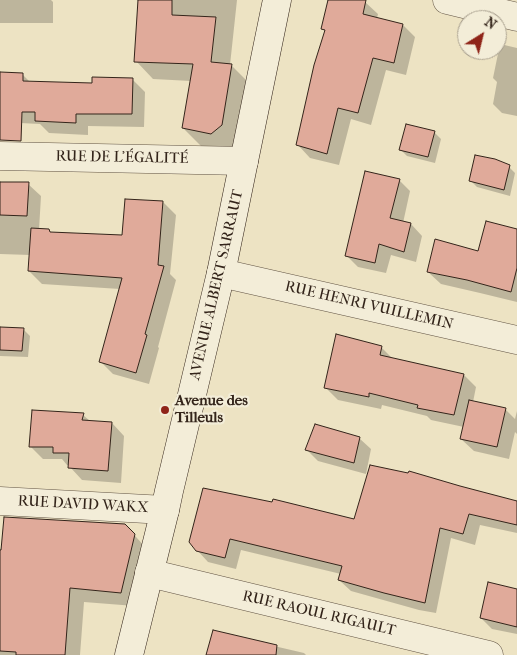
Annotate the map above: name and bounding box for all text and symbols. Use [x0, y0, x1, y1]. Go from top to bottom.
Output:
north arrow [457, 10, 507, 60]
text: N [481, 13, 500, 33]
street label: RUE DE L'ÉGALITÉ [55, 148, 189, 168]
street label: AVENUE ALBERT SARRAUT [186, 188, 248, 382]
street label: RUE HENRI VUILLEMIN [283, 278, 455, 334]
place label: Avenue des Tilleuls [175, 392, 248, 427]
marker: Avenue des Tilleuls [159, 404, 171, 416]
street label: RUE DAVID WAKX [17, 493, 149, 517]
street label: RUE RAOUL RIGAULT [241, 588, 397, 640]

